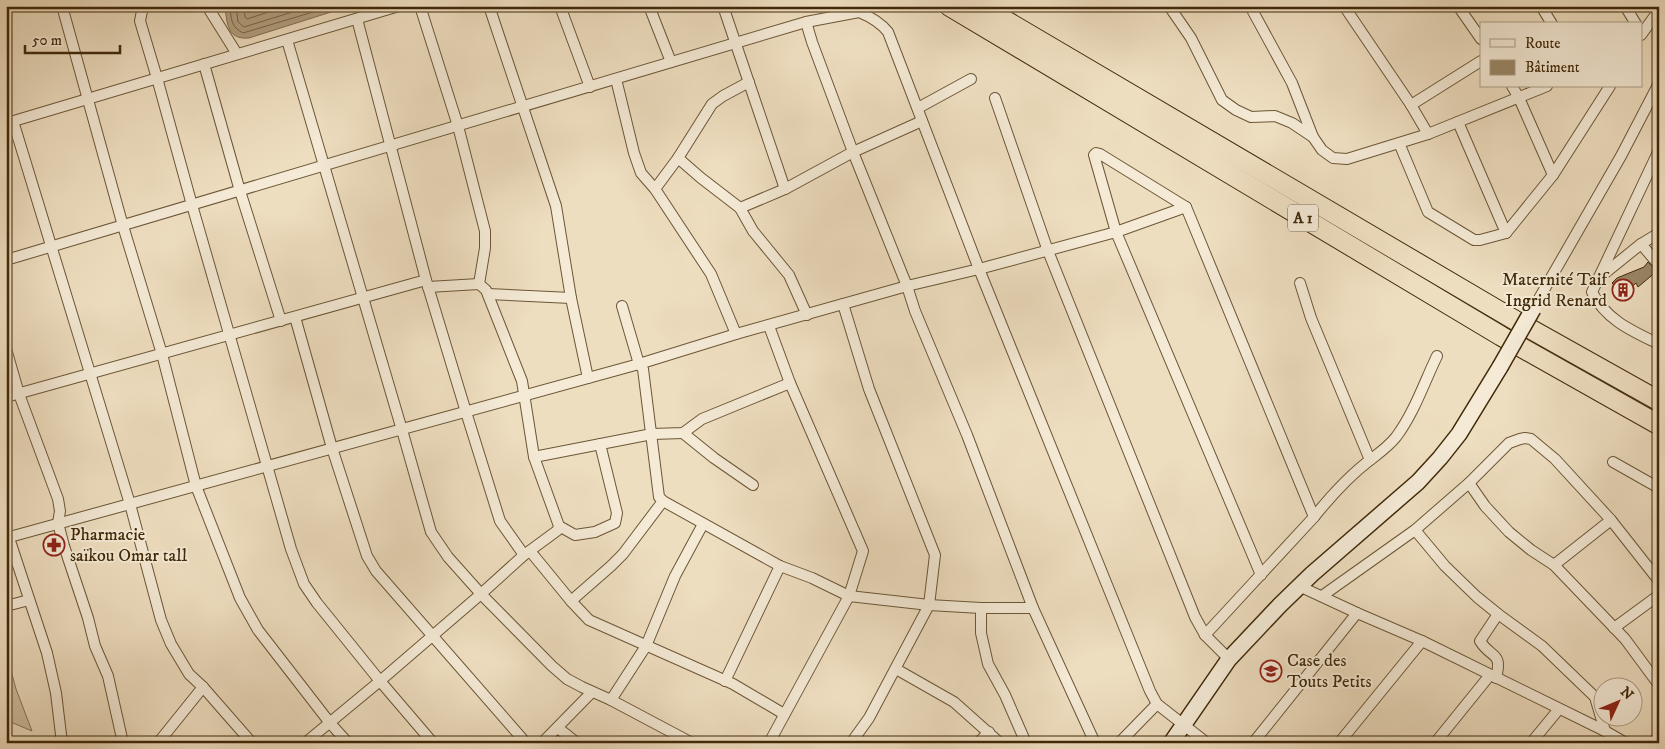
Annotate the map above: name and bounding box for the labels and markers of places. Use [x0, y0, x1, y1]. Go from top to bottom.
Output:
place label: Maternité Taif Ingrid Renard [1502, 269, 1610, 312]
building icon: Maternité Taif Ingrid Renard [1611, 278, 1635, 302]
place label: Pharmacie saïkou Omar tall [70, 524, 188, 567]
pharmacy icon: Pharmacie saïkou Omar tall [42, 533, 66, 557]
place label: Case des Touts Petits [1287, 650, 1372, 693]
school or university icon: Case des Touts Petits [1259, 659, 1283, 683]

